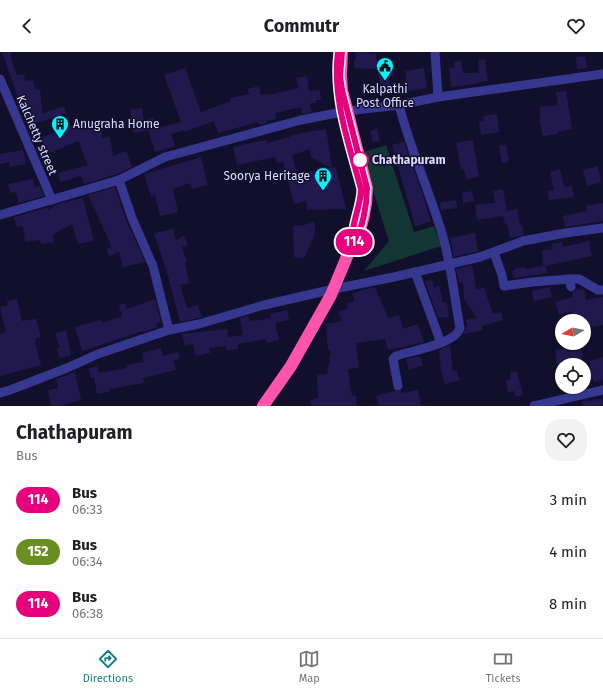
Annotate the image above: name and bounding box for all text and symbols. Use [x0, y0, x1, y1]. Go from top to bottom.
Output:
icon: back [16, 15, 38, 37]
text: Commutr [264, 15, 339, 37]
icon: heart [565, 15, 587, 37]
public building icon: Kalpathi Post Office [375, 56, 395, 81]
place label: Kalpathi Post Office [356, 82, 414, 110]
street label: Kalchetty street [14, 93, 60, 178]
building icon: Anugraha Home [50, 114, 70, 139]
place label: Anugraha Home [73, 117, 160, 131]
marker: Chathapuram [351, 151, 369, 169]
place label: Chathapuram [372, 153, 446, 167]
building icon: Soorya Heritage [313, 166, 333, 191]
place label: Soorya Heritage [223, 169, 310, 183]
line badge: 114 [331, 229, 377, 255]
text: 114 [344, 233, 364, 250]
north arrow [555, 314, 591, 350]
map controls [555, 314, 591, 394]
button: locate [555, 358, 591, 394]
button: heart [545, 419, 587, 461]
text: Chathapuram [16, 421, 132, 444]
text: Bus [16, 448, 38, 463]
text: Bus [72, 484, 97, 502]
text: 114 [28, 491, 48, 508]
text: 3 min [550, 491, 587, 509]
text: 06:33 [72, 502, 102, 517]
text: Bus [72, 536, 97, 554]
text: 152 [27, 543, 49, 560]
text: 4 min [549, 543, 587, 561]
text: 06:34 [72, 554, 103, 569]
text: Bus [72, 588, 97, 606]
text: 114 [28, 595, 48, 612]
text: 8 min [549, 595, 587, 613]
text: 06:38 [72, 606, 103, 621]
tab: Directions [83, 648, 133, 685]
tab: Map [298, 648, 320, 685]
tab: Tickets [486, 648, 520, 685]

